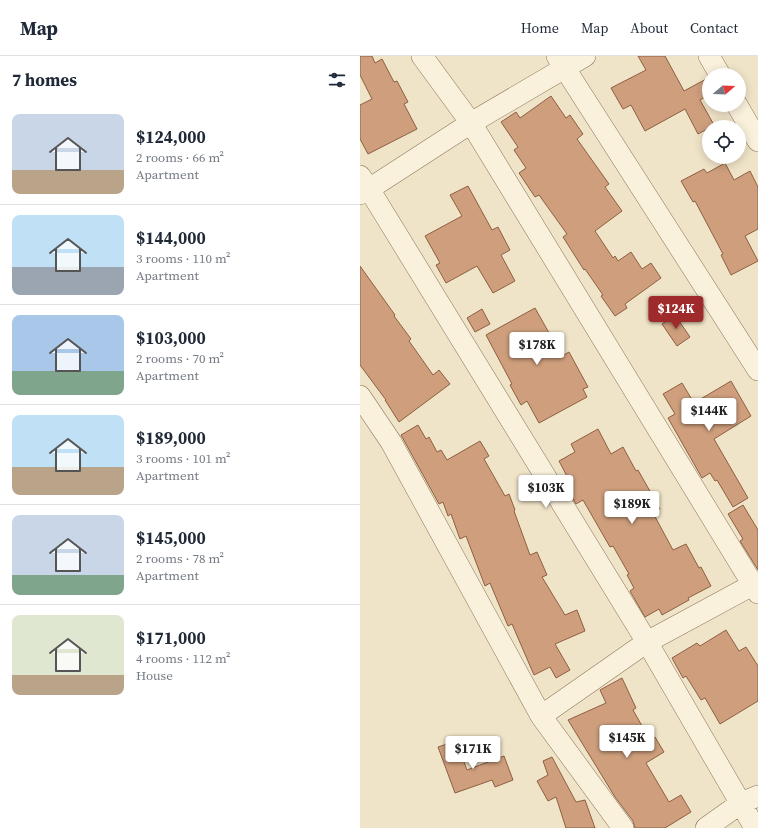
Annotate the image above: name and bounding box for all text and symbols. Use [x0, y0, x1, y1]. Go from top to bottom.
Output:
text: Map [20, 15, 58, 41]
text: Home [521, 18, 559, 38]
text: Map [581, 18, 608, 38]
text: About [630, 18, 668, 38]
text: Contact [690, 18, 738, 38]
text: 7 homes [12, 68, 77, 92]
north arrow [702, 68, 746, 112]
map controls [702, 68, 746, 164]
icon: filters [326, 69, 348, 91]
button: locate [702, 120, 746, 164]
text: $124,000 [136, 125, 206, 149]
icon: home [44, 130, 92, 178]
text: 2 rooms · 66 m² [136, 149, 224, 166]
text: Apartment [136, 166, 199, 183]
text: $144,000 [136, 226, 206, 250]
icon: home [44, 231, 92, 279]
text: 3 rooms · 110 m² [136, 250, 231, 267]
text: Apartment [136, 267, 199, 284]
pin: $124K [648, 296, 704, 330]
text: $124K [657, 300, 695, 317]
text: $103,000 [136, 326, 206, 350]
icon: home [44, 331, 92, 379]
pin: $178K [509, 332, 565, 366]
text: $178K [518, 336, 556, 353]
text: 2 rooms · 70 m² [136, 350, 224, 367]
text: Apartment [136, 367, 199, 384]
pin: $144K [681, 398, 737, 432]
text: $144K [690, 402, 728, 419]
text: $189,000 [136, 426, 206, 450]
icon: home [44, 431, 92, 479]
text: 3 rooms · 101 m² [136, 450, 231, 467]
text: Apartment [136, 467, 199, 484]
pin: $103K [518, 475, 574, 509]
text: $103K [527, 479, 565, 496]
pin: $189K [604, 491, 660, 525]
text: $189K [613, 495, 651, 512]
text: $145,000 [136, 526, 206, 550]
icon: home [44, 531, 92, 579]
text: 2 rooms · 78 m² [136, 550, 224, 567]
text: Apartment [136, 567, 199, 584]
text: $171,000 [136, 626, 206, 650]
icon: home [44, 631, 92, 679]
text: 4 rooms · 112 m² [136, 650, 231, 667]
text: House [136, 667, 173, 684]
pin: $145K [599, 725, 655, 759]
text: $145K [608, 729, 646, 746]
pin: $171K [445, 736, 501, 770]
text: $171K [454, 740, 492, 757]

